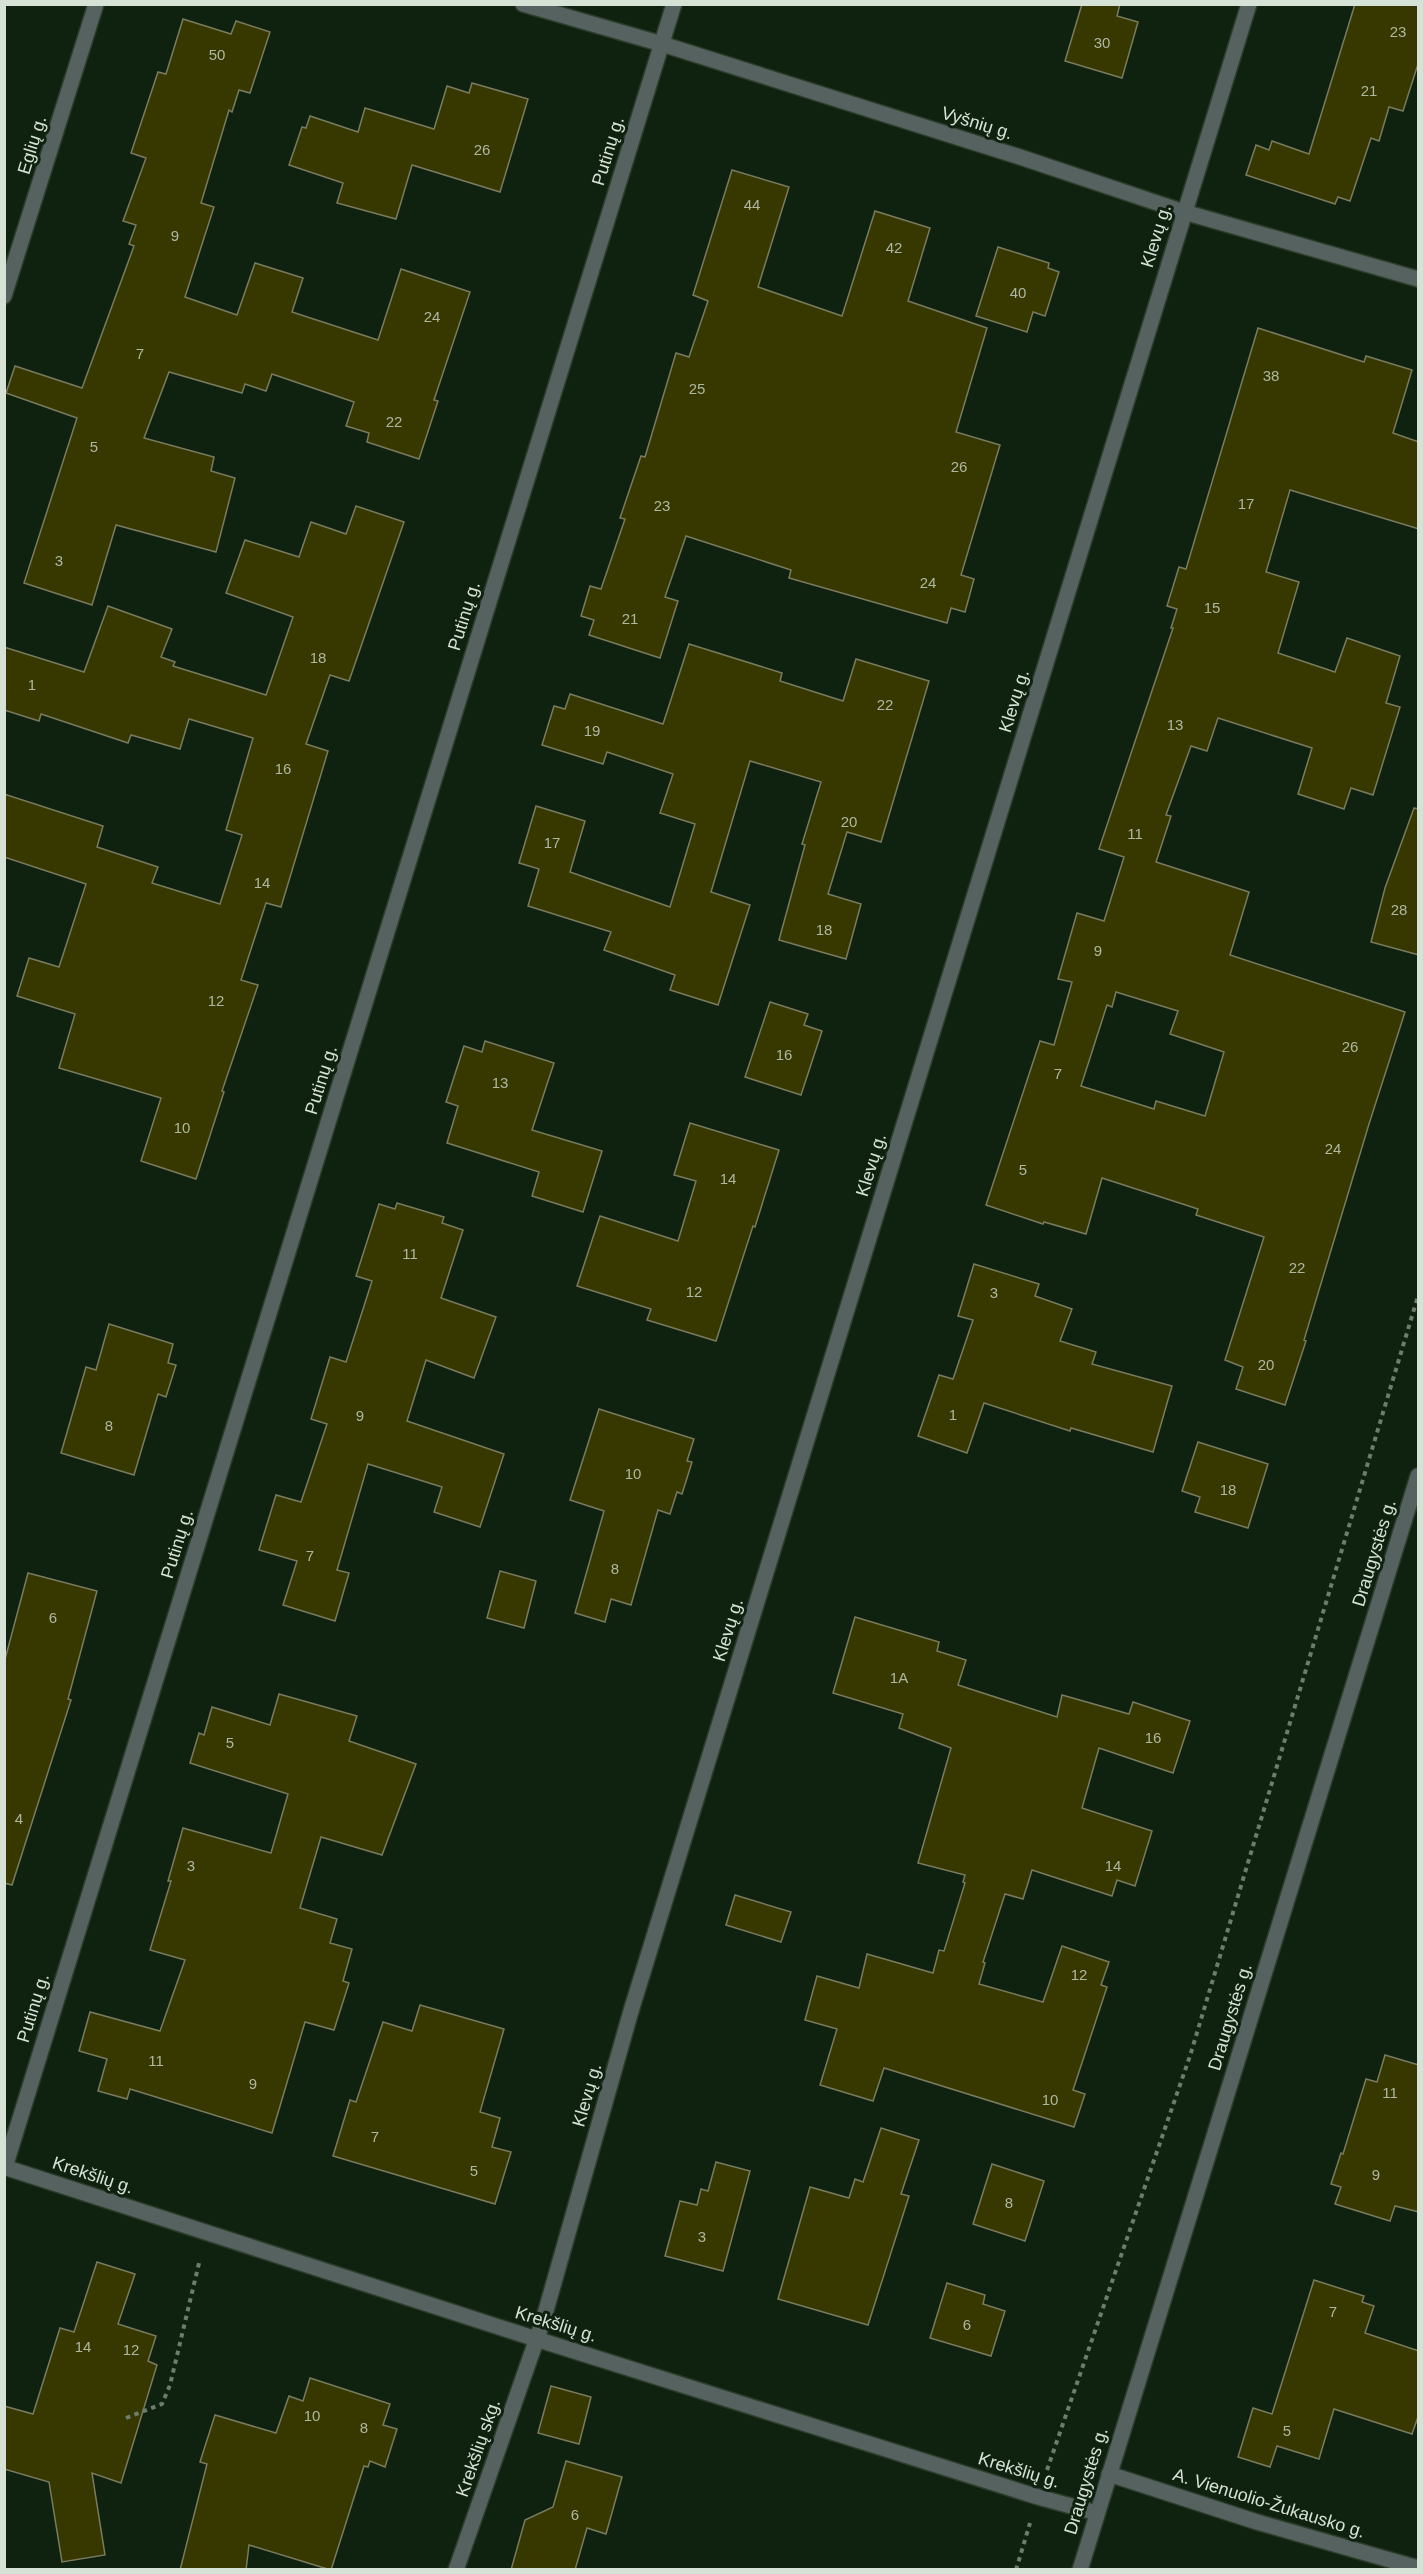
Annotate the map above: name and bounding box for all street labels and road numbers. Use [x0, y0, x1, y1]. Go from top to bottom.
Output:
street label: Vyšnių g. [939, 103, 1015, 143]
street label: Eglių g. [14, 113, 50, 177]
street label: Putinų g. [588, 114, 628, 188]
street label: Klevų g. [1137, 202, 1175, 270]
street label: Putinų g. [444, 579, 484, 653]
street label: Klevų g. [995, 667, 1033, 735]
street label: Putinų g. [301, 1043, 341, 1117]
street label: Klevų g. [852, 1131, 890, 1199]
street label: Draugystės g. [1348, 1497, 1400, 1609]
street label: Putinų g. [157, 1507, 197, 1581]
street label: Klevų g. [709, 1596, 747, 1664]
street label: Draugystės g. [1204, 1961, 1256, 2073]
street label: Putinų g. [13, 1971, 53, 2045]
street label: Klevų g. [568, 2061, 606, 2129]
street label: Krekšlių g. [50, 2153, 136, 2197]
street label: Krekšlių g. [513, 2302, 599, 2346]
street label: Krekšlių skg. [452, 2397, 504, 2499]
street label: Draugystės g. [1060, 2425, 1112, 2537]
street label: Krekšlių g. [976, 2448, 1062, 2492]
street label: A. Vienuolio-Žukausko g. [1171, 2464, 1367, 2542]

